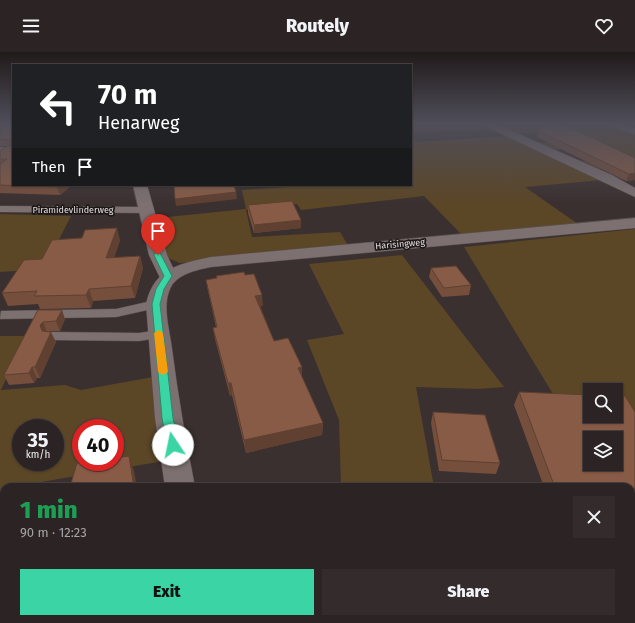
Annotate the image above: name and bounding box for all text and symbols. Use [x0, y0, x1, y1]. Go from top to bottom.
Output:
icon: menu [20, 15, 42, 37]
text: Routely [286, 15, 349, 37]
icon: heart [593, 15, 615, 37]
text: 70 m [98, 78, 157, 111]
icon: left [32, 80, 84, 132]
text: Henarweg [98, 112, 179, 134]
icon: arrive [74, 156, 96, 178]
text: Then [32, 158, 66, 176]
street label: Piramidevlinderweg [32, 205, 114, 215]
pin [141, 214, 175, 255]
icon: arrive [147, 220, 169, 242]
street label: Harisingweg [375, 237, 426, 251]
map controls [583, 383, 623, 471]
button: search [583, 383, 623, 423]
speed limit sign: 40 [72, 419, 124, 471]
position arrow [152, 424, 194, 466]
text: 35 [27, 428, 49, 452]
button: layers [583, 431, 623, 471]
text: km/h [26, 449, 50, 461]
text: 1 min [20, 496, 78, 524]
button: close [573, 496, 615, 538]
text: 90 m · 12:23 [20, 525, 87, 540]
button: Exit [20, 569, 314, 615]
button: Share [322, 569, 615, 615]

